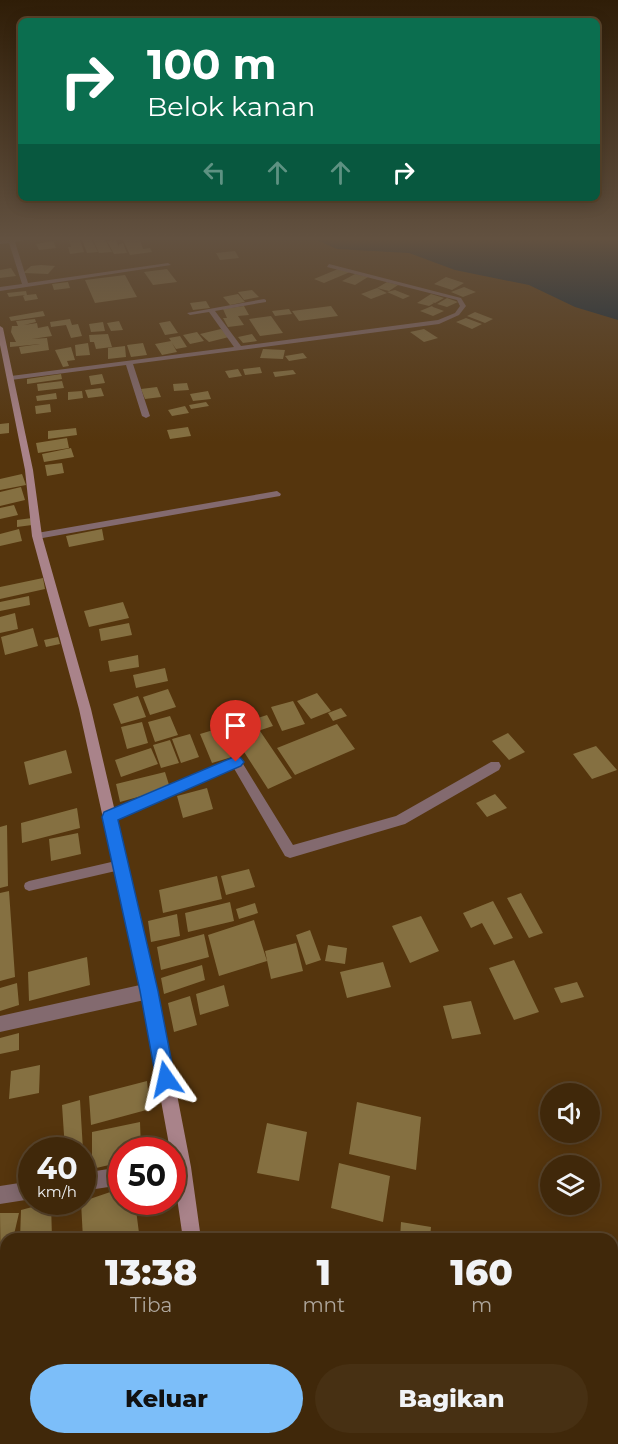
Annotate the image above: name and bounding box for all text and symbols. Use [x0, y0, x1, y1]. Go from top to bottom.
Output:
text: 100 m [147, 38, 276, 90]
icon: right [48, 42, 126, 120]
text: Belok kanan [147, 90, 315, 123]
icon: left [198, 156, 231, 189]
icon: ahead [261, 156, 294, 189]
icon: ahead [324, 156, 357, 189]
icon: right [387, 156, 420, 189]
pin [210, 700, 261, 762]
icon: arrive [219, 709, 252, 742]
position arrow [134, 1047, 198, 1111]
map controls [540, 1083, 600, 1215]
button: sound [540, 1083, 600, 1143]
speed limit sign: 50 [108, 1137, 186, 1215]
text: 40 [36, 1150, 78, 1187]
button: layers [540, 1155, 600, 1215]
text: km/h [37, 1182, 77, 1201]
text: 13:38 [105, 1250, 197, 1294]
text: 1 [317, 1250, 331, 1294]
text: 160 [450, 1250, 513, 1294]
text: Tiba [130, 1293, 172, 1317]
text: mnt [302, 1293, 345, 1317]
text: m [471, 1293, 492, 1317]
button: Keluar [30, 1364, 303, 1433]
button: Bagikan [315, 1364, 588, 1433]

